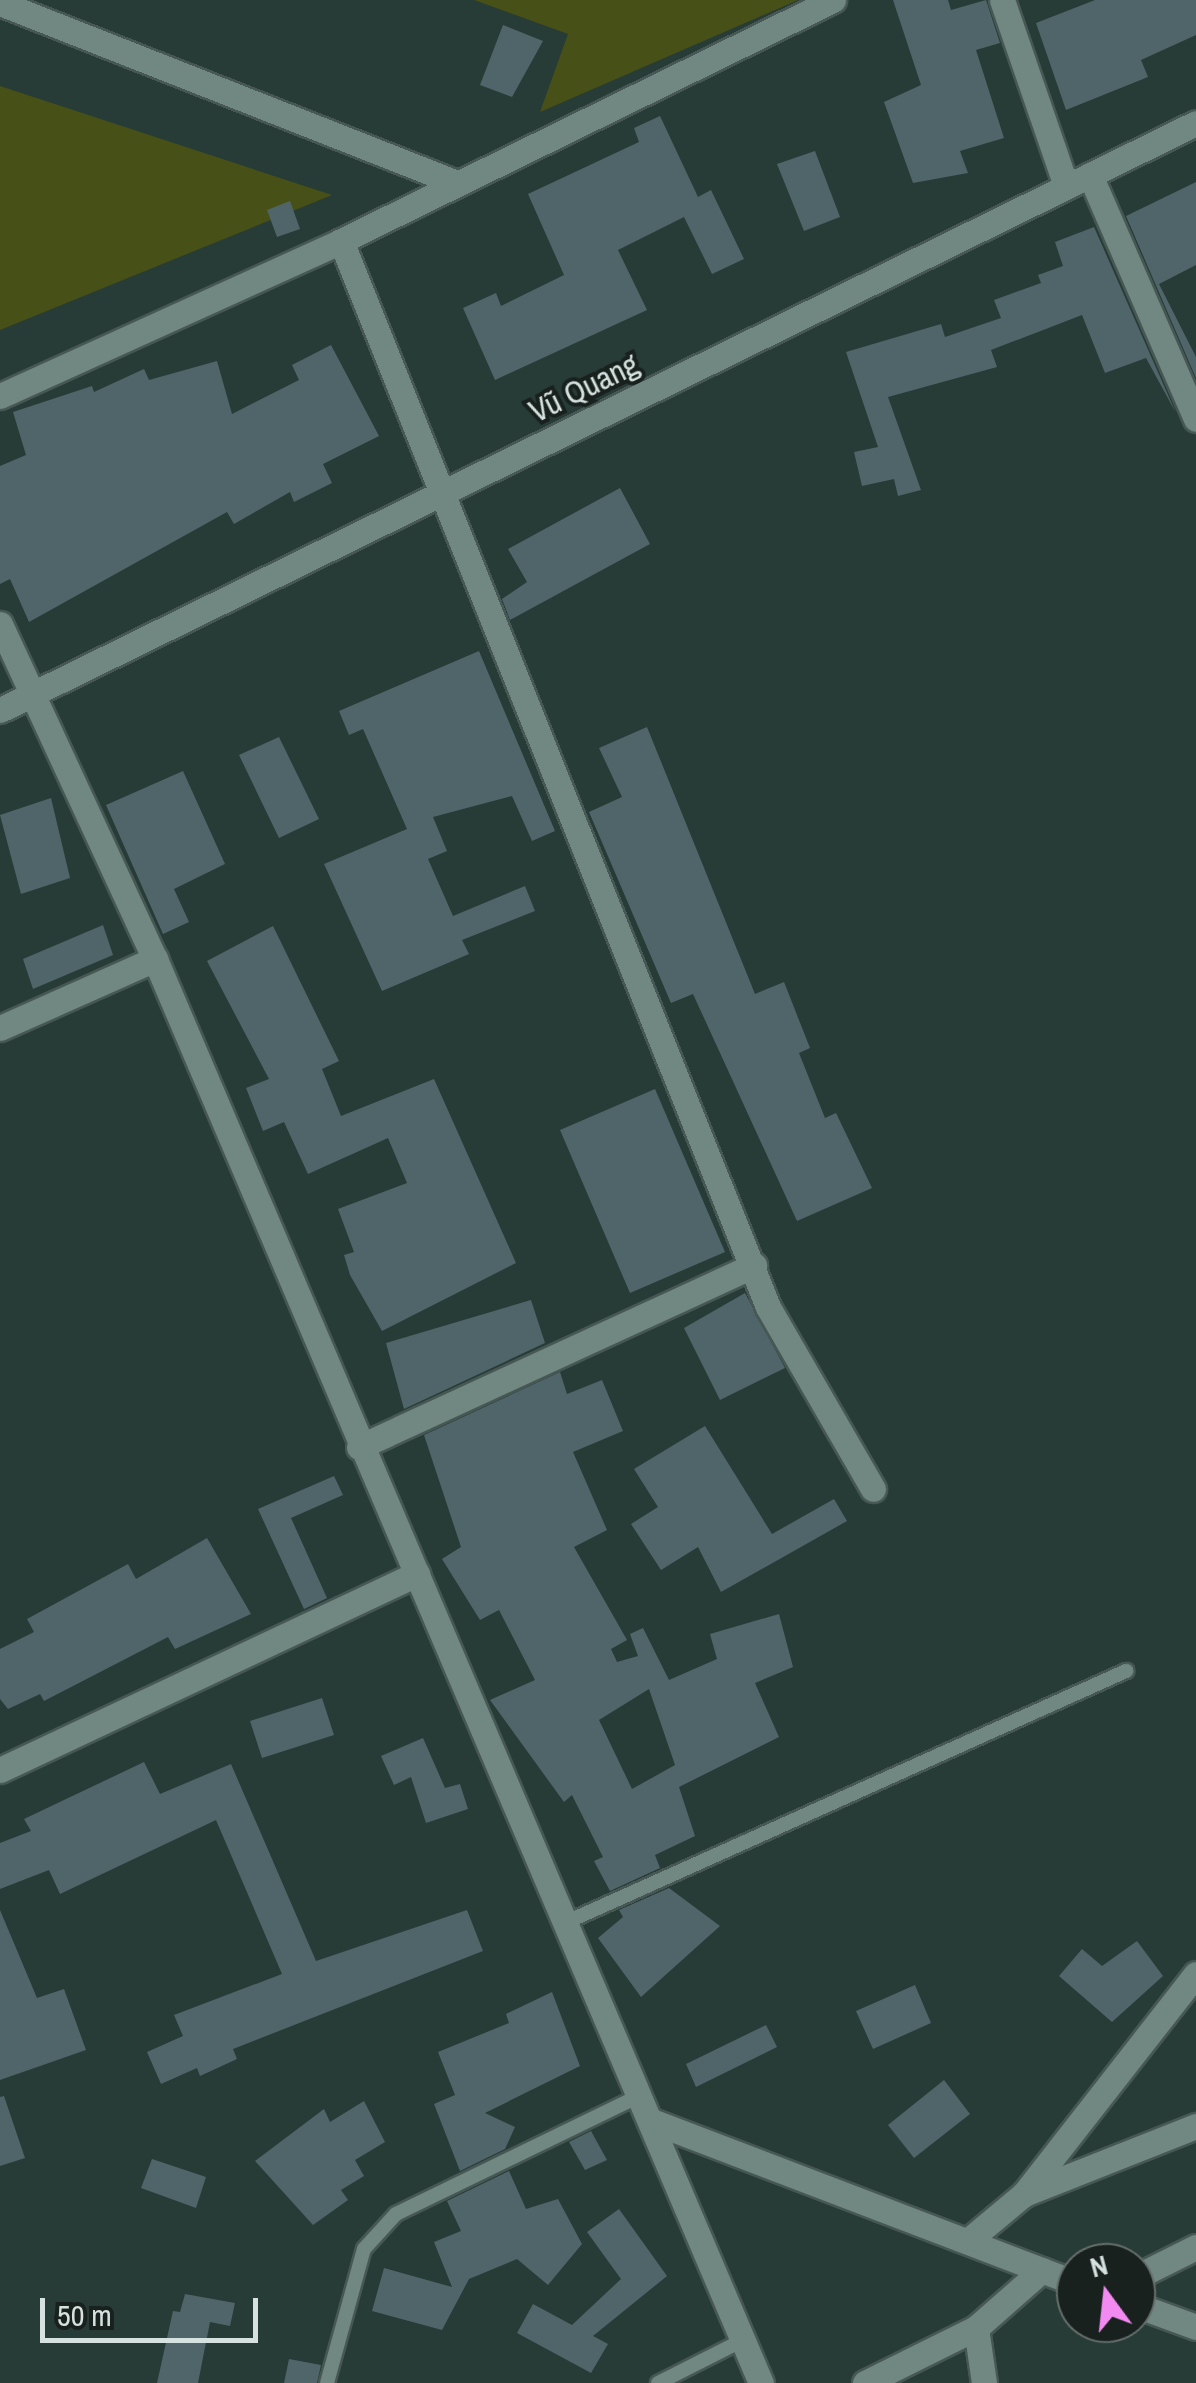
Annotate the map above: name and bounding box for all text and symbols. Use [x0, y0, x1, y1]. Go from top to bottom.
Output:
street label: Vũ Quang [523, 345, 645, 431]
north arrow [1056, 2243, 1156, 2343]
text: N [1086, 2245, 1112, 2286]
scale bar [45, 2278, 262, 2340]
text: 50 m [57, 2295, 112, 2335]

